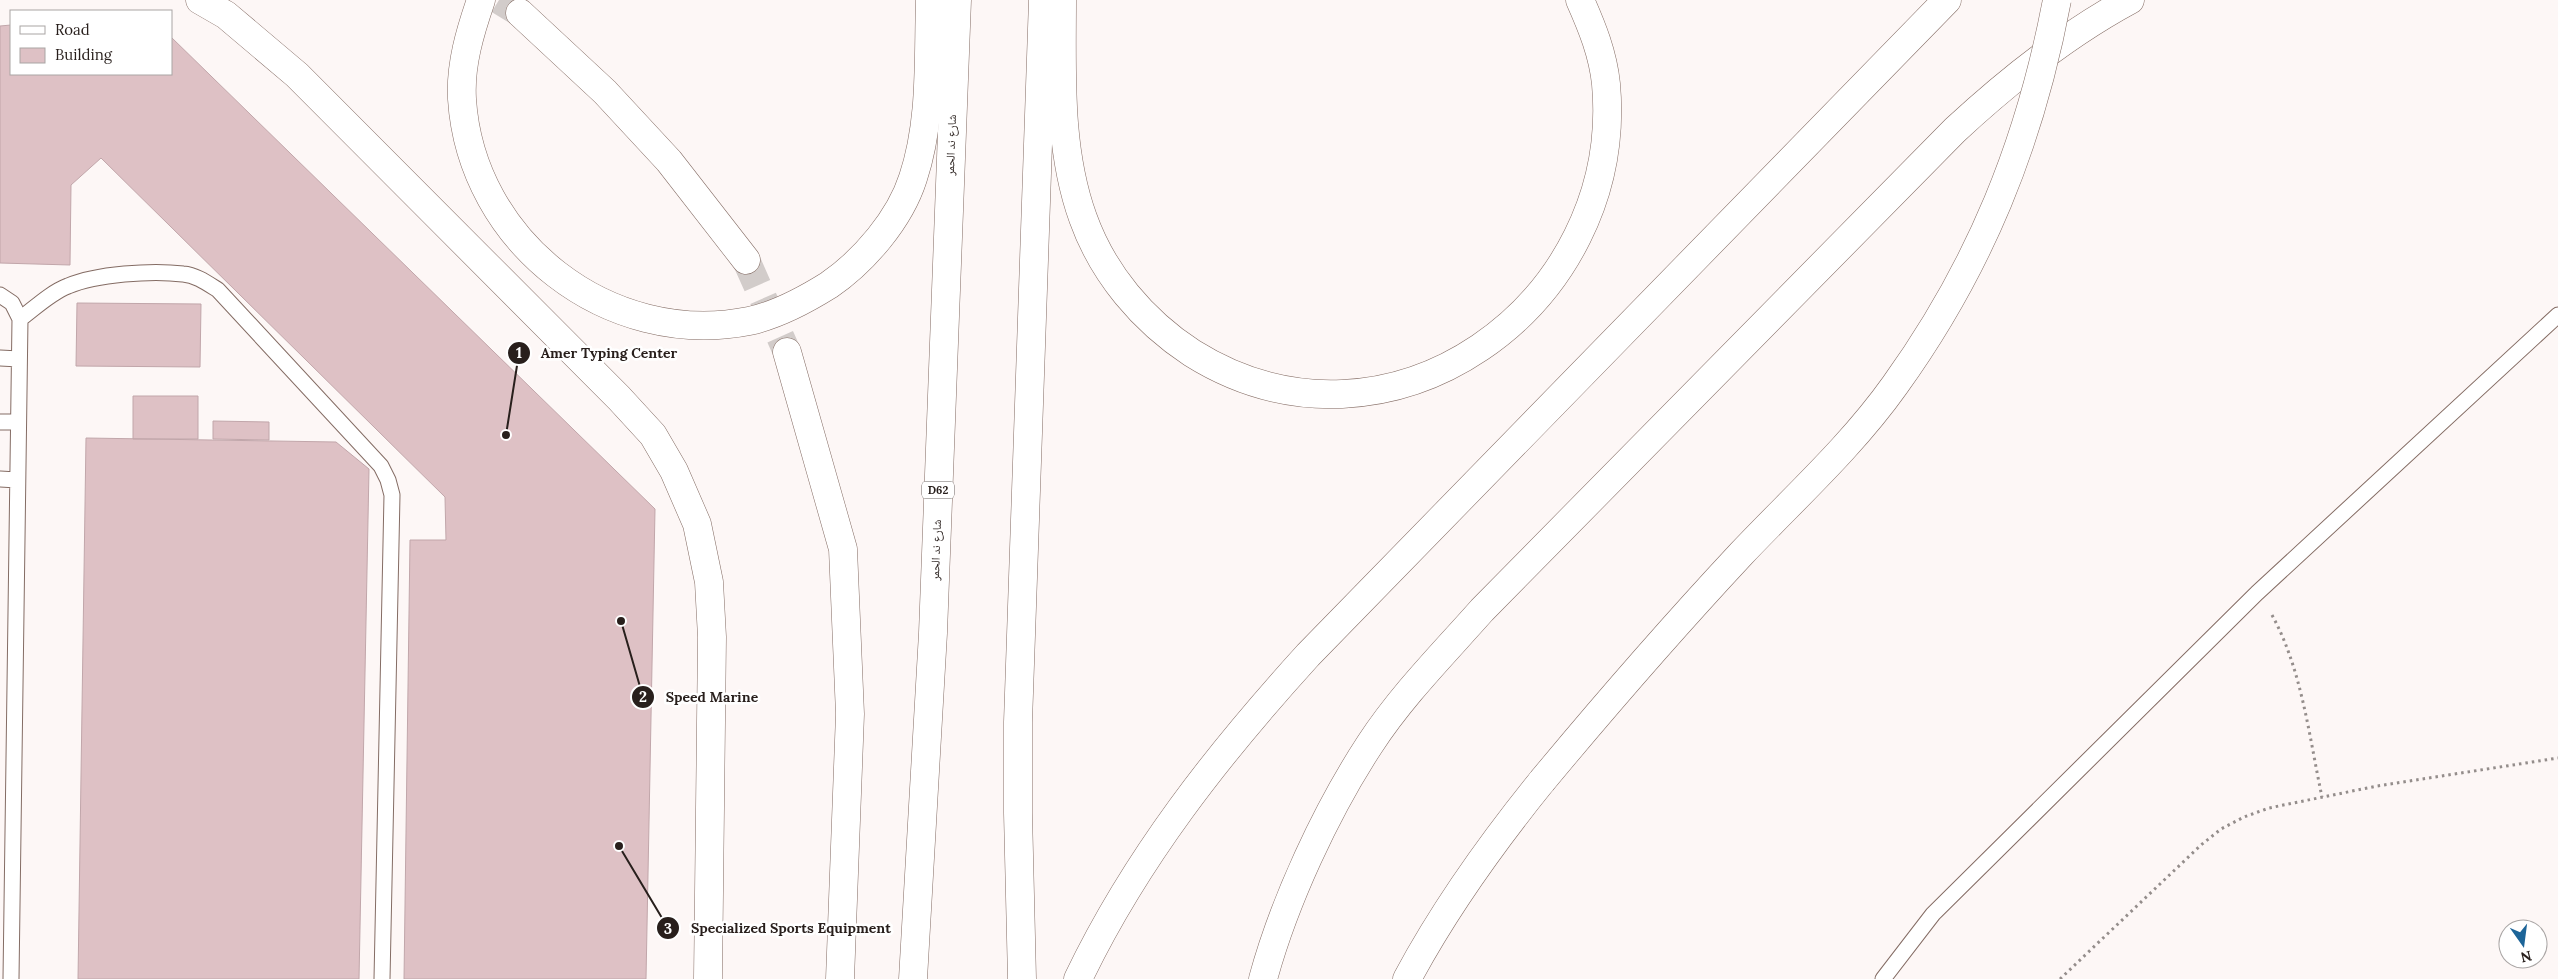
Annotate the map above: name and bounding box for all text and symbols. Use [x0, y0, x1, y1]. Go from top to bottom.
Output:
legend [10, 10, 172, 75]
text: Road [55, 20, 90, 39]
text: Building [55, 45, 113, 64]
street label: شارع ند الحمر [942, 114, 960, 177]
callout: Amer Typing Center [506, 339, 687, 368]
text: 1 [516, 343, 522, 362]
text: Amer Typing Center [541, 344, 677, 362]
road number: D62 [922, 482, 954, 498]
street label: شارع ند الحمر [927, 519, 945, 582]
callout: Speed Marine [630, 683, 768, 712]
text: 2 [639, 687, 647, 706]
text: Speed Marine [666, 688, 759, 706]
callout: Specialized Sports Equipment [656, 914, 901, 943]
text: 3 [664, 919, 672, 938]
text: Specialized Sports Equipment [691, 919, 891, 937]
north arrow [2498, 919, 2548, 969]
text: N [2519, 947, 2534, 967]

